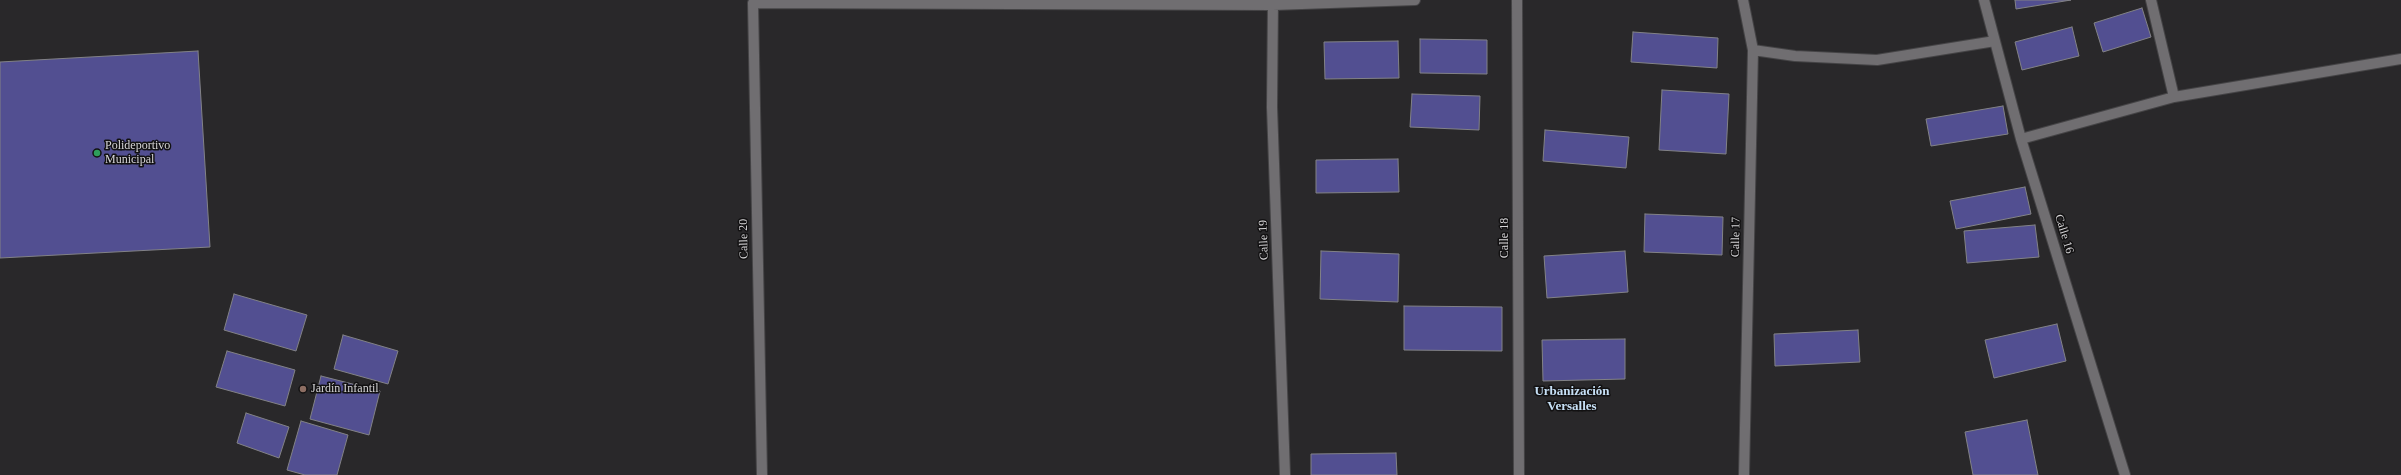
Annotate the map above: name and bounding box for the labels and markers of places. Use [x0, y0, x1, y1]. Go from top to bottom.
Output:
place label: Polideportivo Municipal [105, 139, 170, 167]
marker: Polideportivo Municipal [92, 148, 102, 158]
place label: Jardín Infantil [311, 382, 379, 396]
marker: Jardín Infantil [298, 384, 308, 394]

